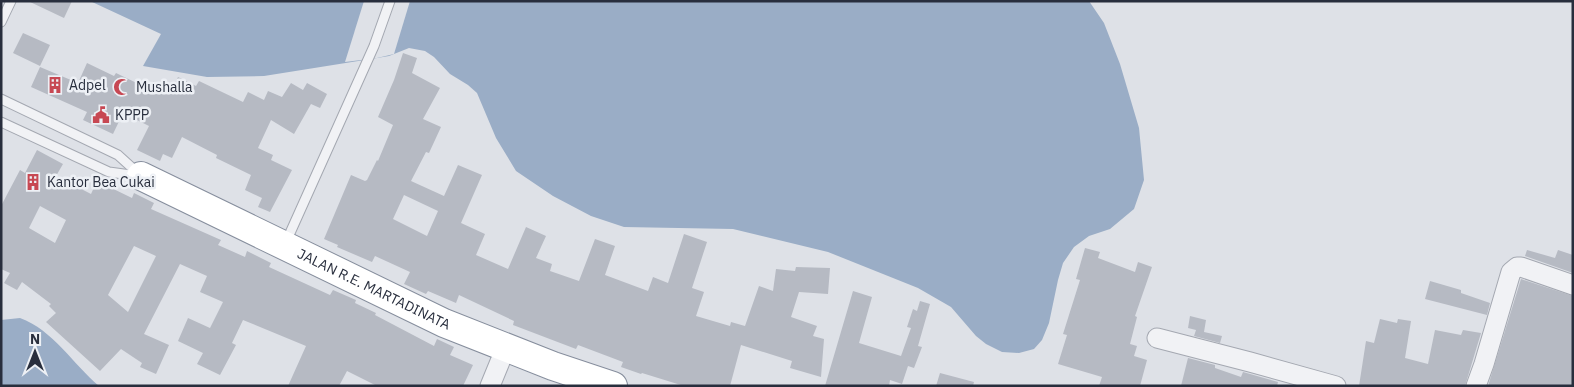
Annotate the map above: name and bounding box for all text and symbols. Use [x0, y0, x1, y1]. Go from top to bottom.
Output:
building icon: Adpel [45, 75, 65, 95]
place label: Adpel [69, 76, 106, 94]
mosque icon: Mushalla [112, 77, 132, 97]
place label: Mushalla [136, 78, 193, 96]
public building icon: KPPP [91, 105, 111, 125]
place label: KPPP [115, 106, 149, 124]
building icon: Kantor Bea Cukai [23, 172, 43, 192]
place label: Kantor Bea Cukai [47, 173, 155, 191]
street label: JALAN R.E. MARTADINATA [295, 244, 453, 334]
north arrow [10, 327, 60, 377]
text: N [30, 330, 40, 348]

